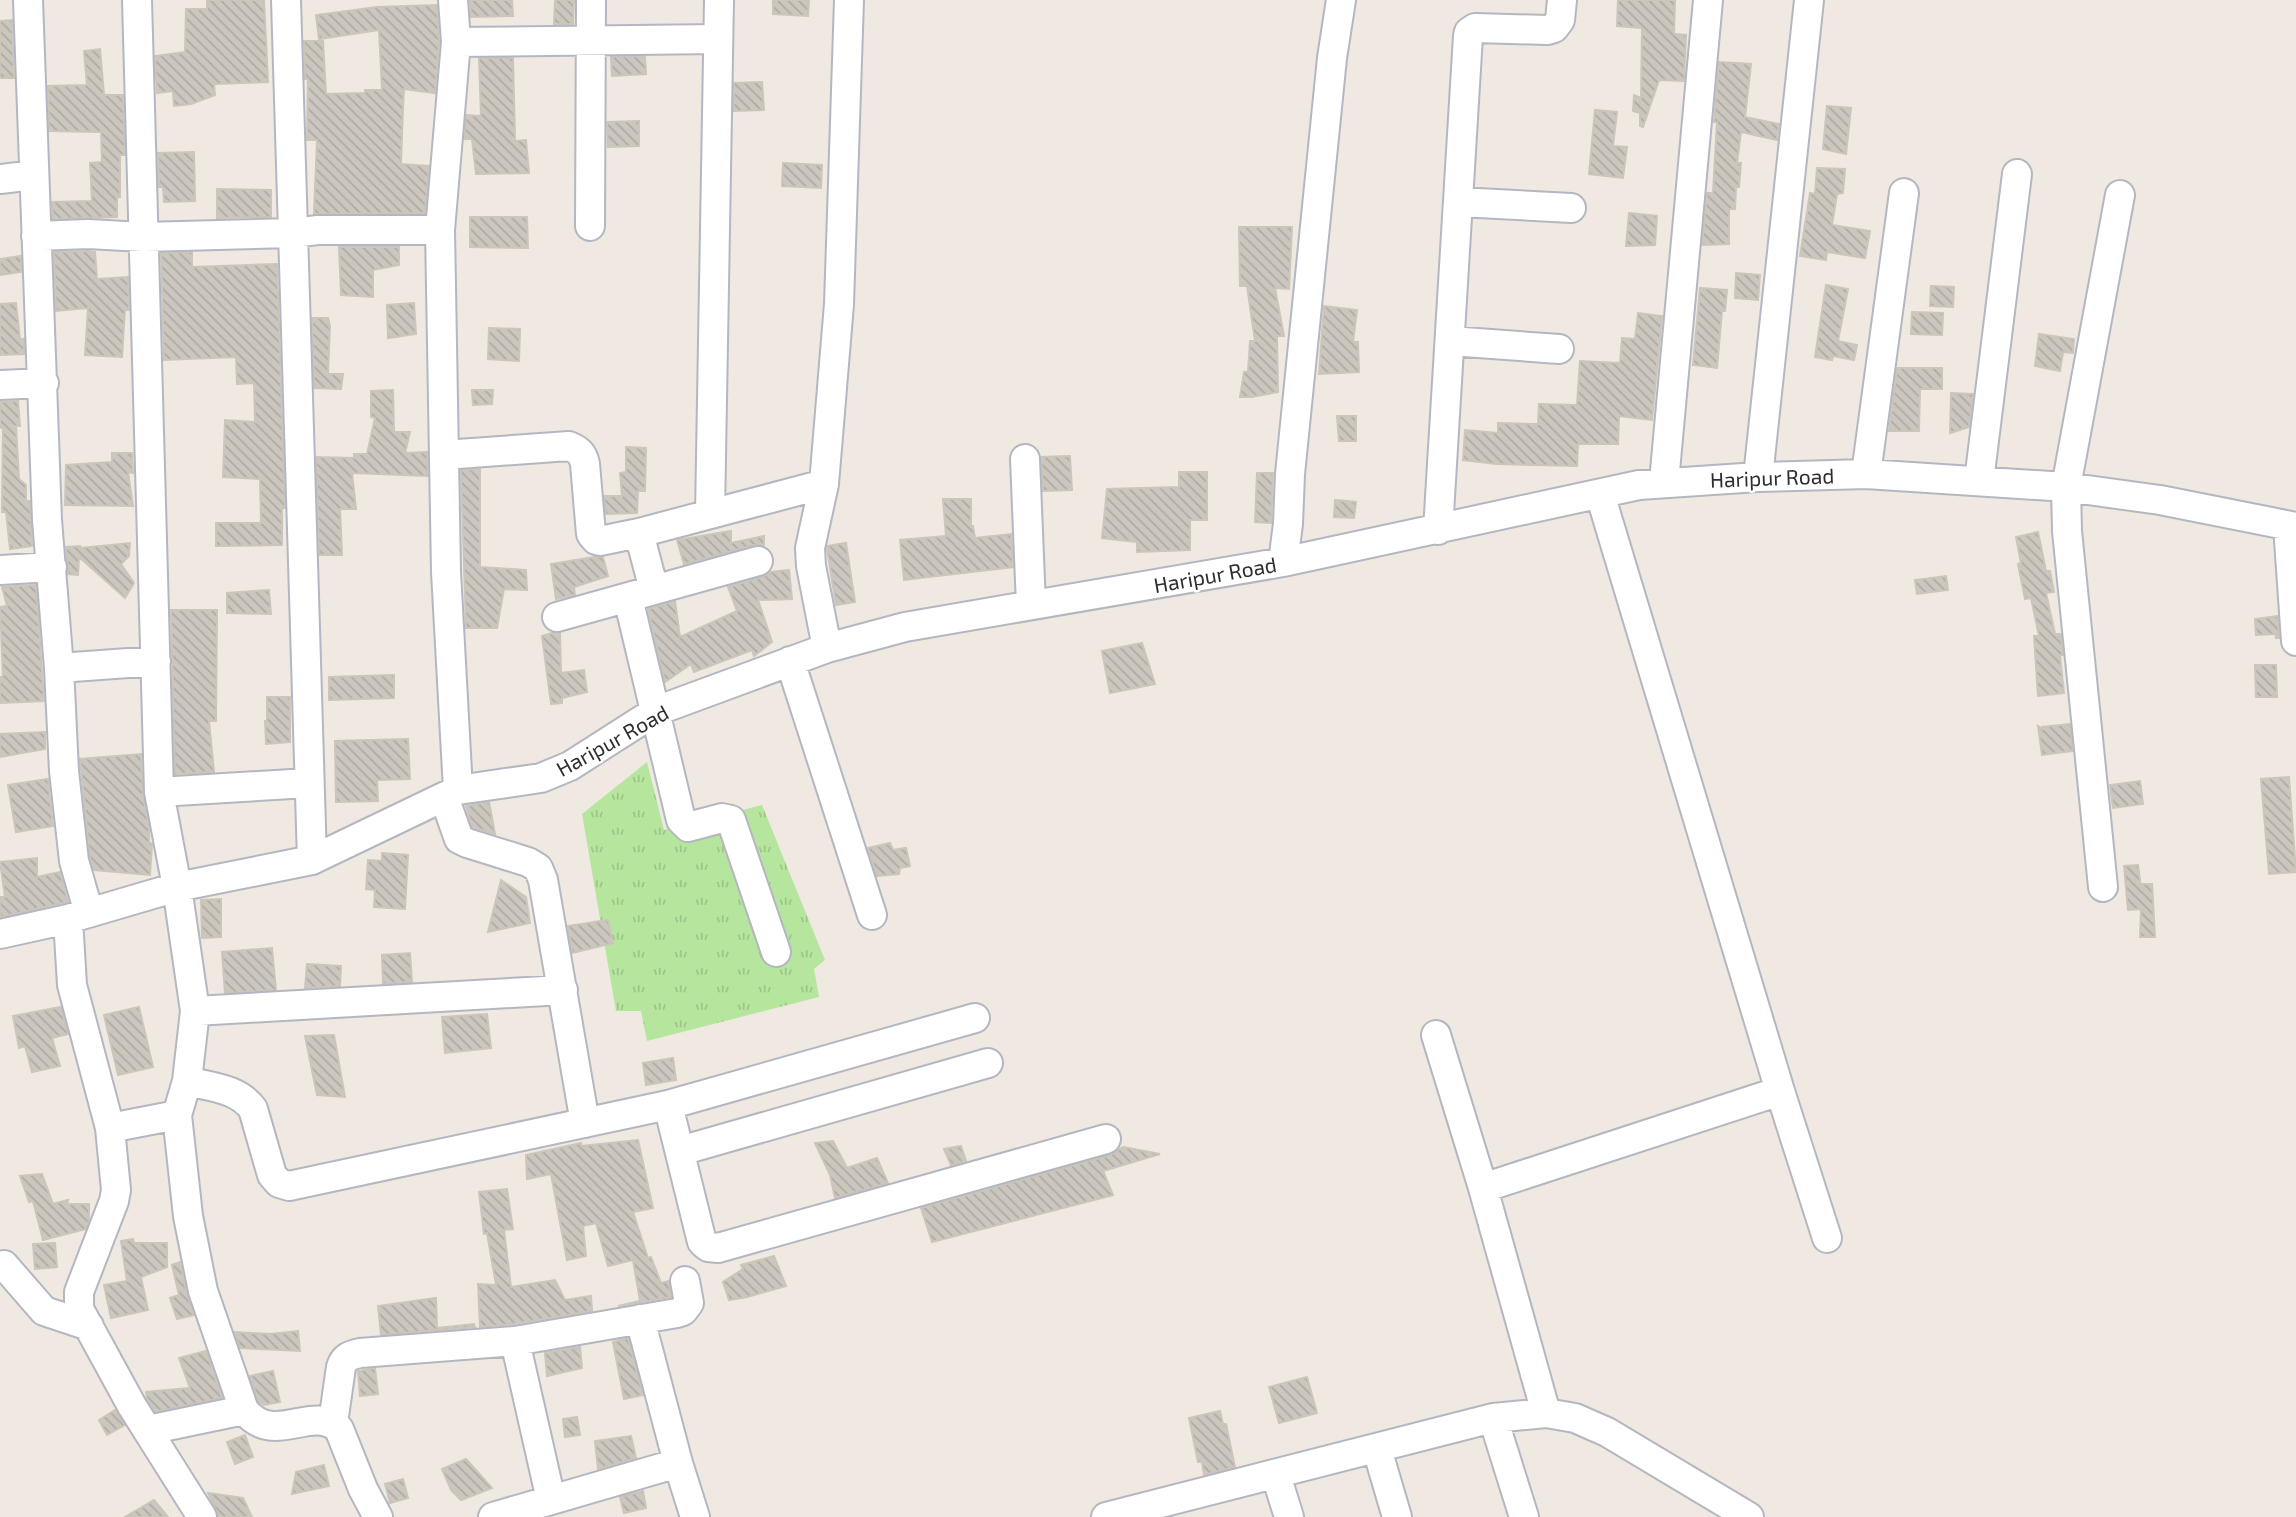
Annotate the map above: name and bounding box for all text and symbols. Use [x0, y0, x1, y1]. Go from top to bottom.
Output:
street label: Haripur Road [1709, 462, 1835, 492]
street label: Haripur Road [1152, 551, 1278, 597]
street label: Haripur Road [552, 699, 672, 781]

